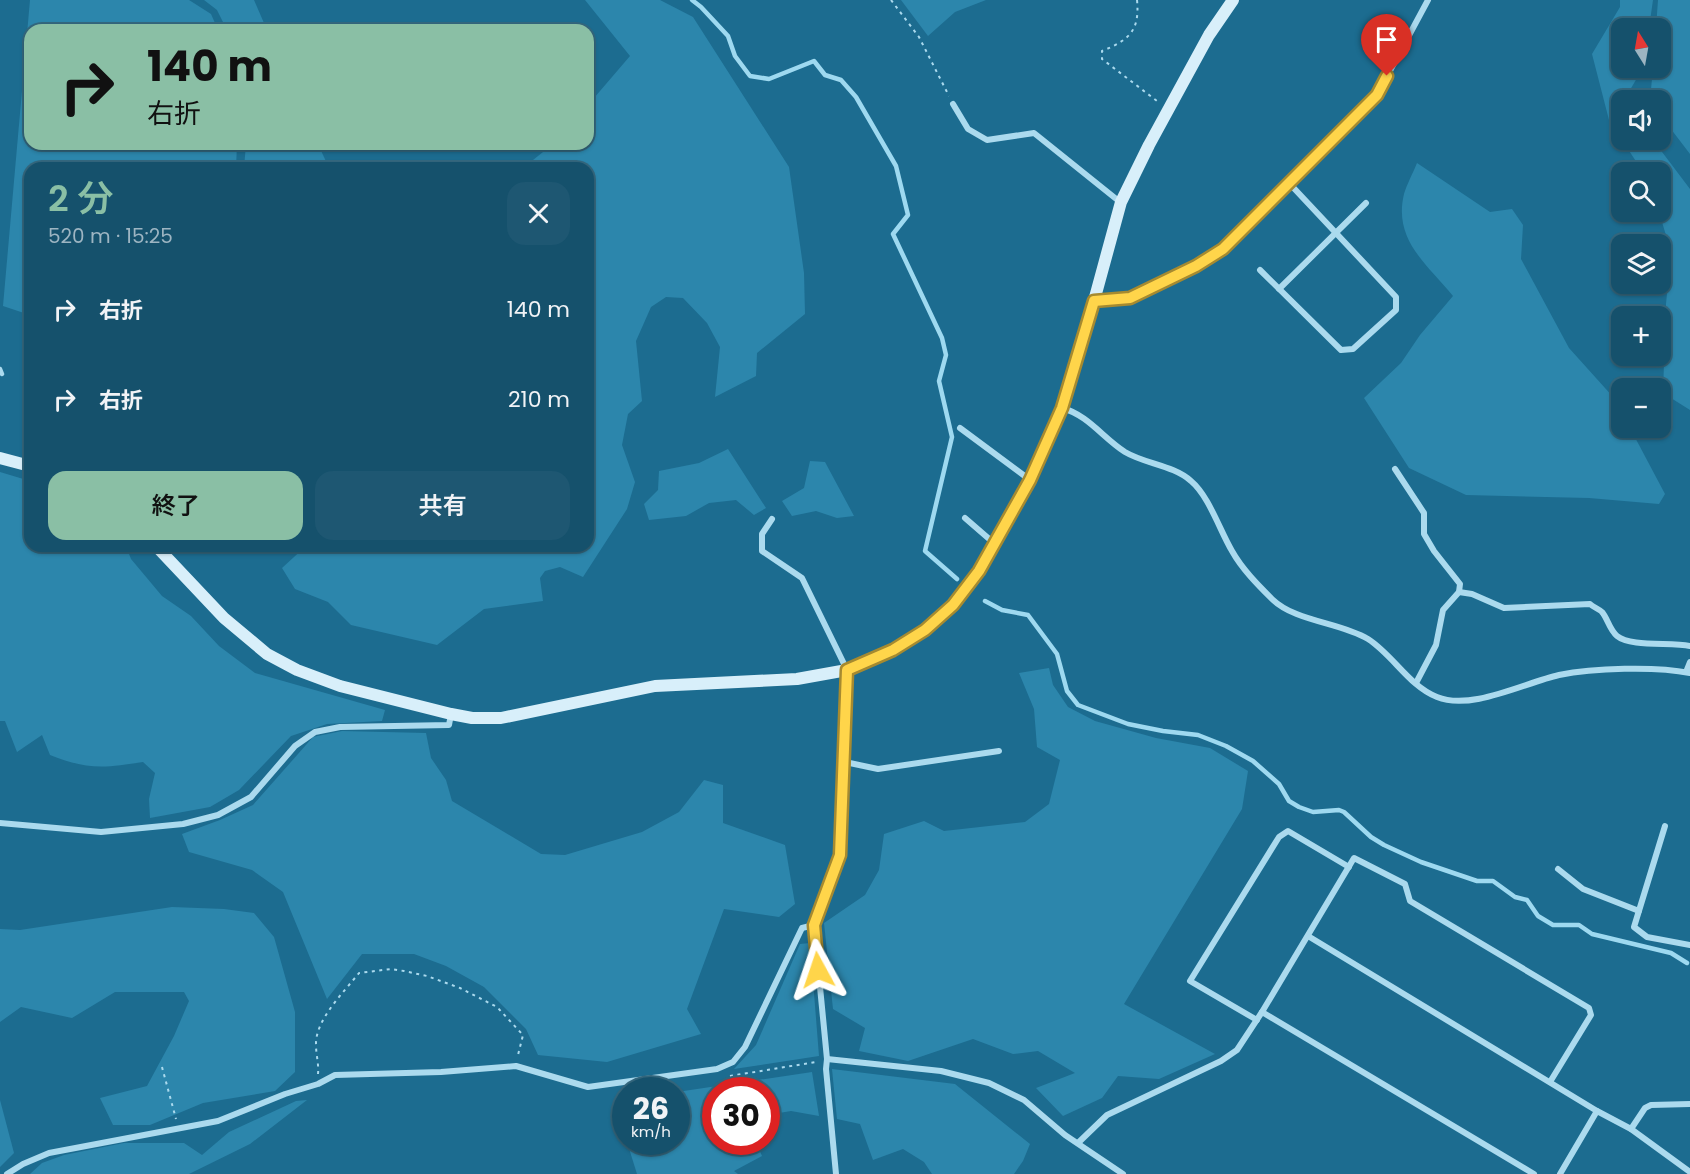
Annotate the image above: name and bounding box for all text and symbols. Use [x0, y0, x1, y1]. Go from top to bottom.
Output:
pin [1361, 14, 1412, 76]
north arrow [1611, 18, 1671, 78]
map controls [1611, 18, 1671, 438]
icon: arrive [1370, 23, 1403, 56]
text: 140 m [147, 37, 272, 96]
icon: right [48, 48, 126, 126]
button: sound [1611, 90, 1671, 150]
text: 右折 [147, 95, 201, 132]
button: search [1611, 162, 1671, 222]
text: 2 分 [48, 173, 113, 224]
button: close [507, 182, 570, 245]
text: 520 m · 15:25 [48, 222, 173, 250]
button: layers [1611, 234, 1671, 294]
icon: right [48, 293, 81, 326]
text: 140 m [507, 294, 570, 325]
text: 右折 [99, 295, 143, 326]
button: + [1611, 306, 1671, 366]
button: − [1611, 378, 1671, 438]
icon: right [48, 383, 81, 416]
text: 210 m [508, 384, 570, 415]
text: 右折 [99, 385, 143, 416]
button: 終了 [48, 471, 303, 540]
button: 共有 [315, 471, 570, 540]
position arrow [786, 938, 850, 1002]
speed limit sign: 30 [702, 1077, 780, 1155]
text: 26 [633, 1087, 669, 1130]
text: km/h [631, 1121, 671, 1142]

